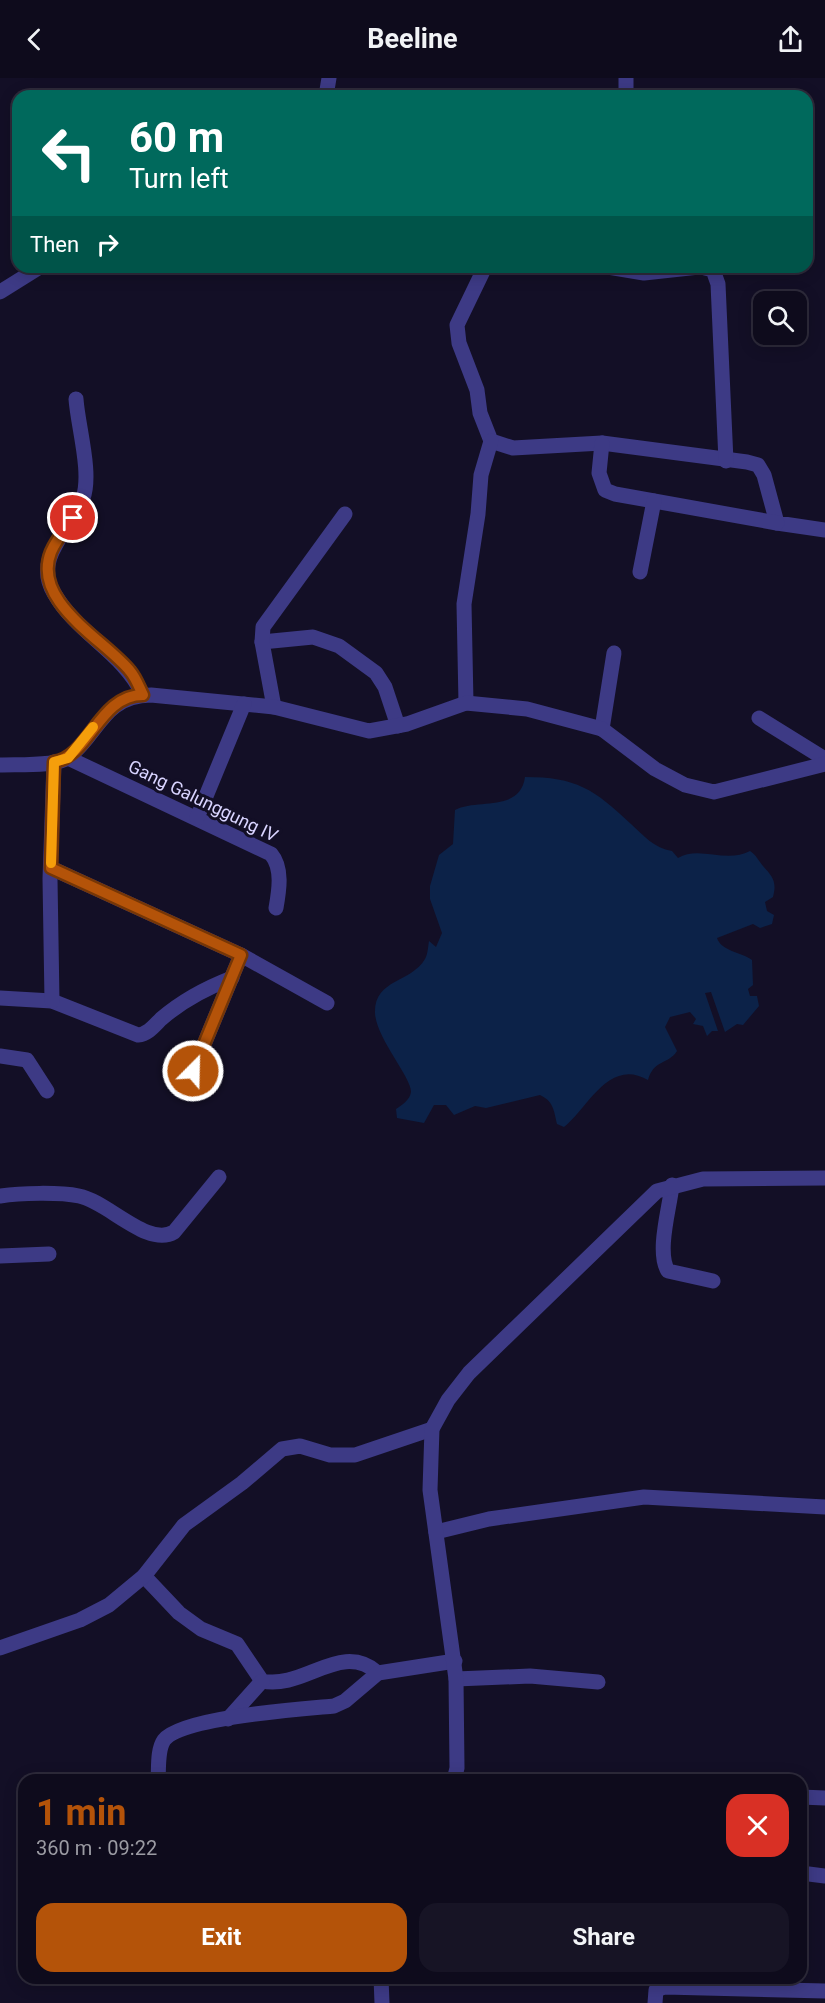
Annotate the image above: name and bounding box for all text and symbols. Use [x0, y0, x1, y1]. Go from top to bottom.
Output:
icon: back [18, 23, 51, 56]
text: Beeline [367, 23, 458, 55]
icon: share [774, 23, 807, 56]
text: 60 m [129, 113, 224, 162]
icon: left [30, 114, 108, 192]
text: Turn left [129, 163, 229, 195]
icon: right [91, 228, 124, 261]
text: Then [30, 232, 79, 257]
map controls [753, 291, 807, 345]
button: search [753, 291, 807, 345]
pin [47, 492, 98, 543]
icon: arrive [56, 501, 89, 534]
street label: Gang Galunggung IV [125, 755, 282, 846]
position arrow [161, 1039, 225, 1103]
text: 1 min [36, 1792, 127, 1834]
button: close [726, 1794, 789, 1857]
text: 360 m · 09:22 [36, 1836, 157, 1860]
button: Exit [36, 1903, 407, 1972]
button: Share [419, 1903, 789, 1972]

